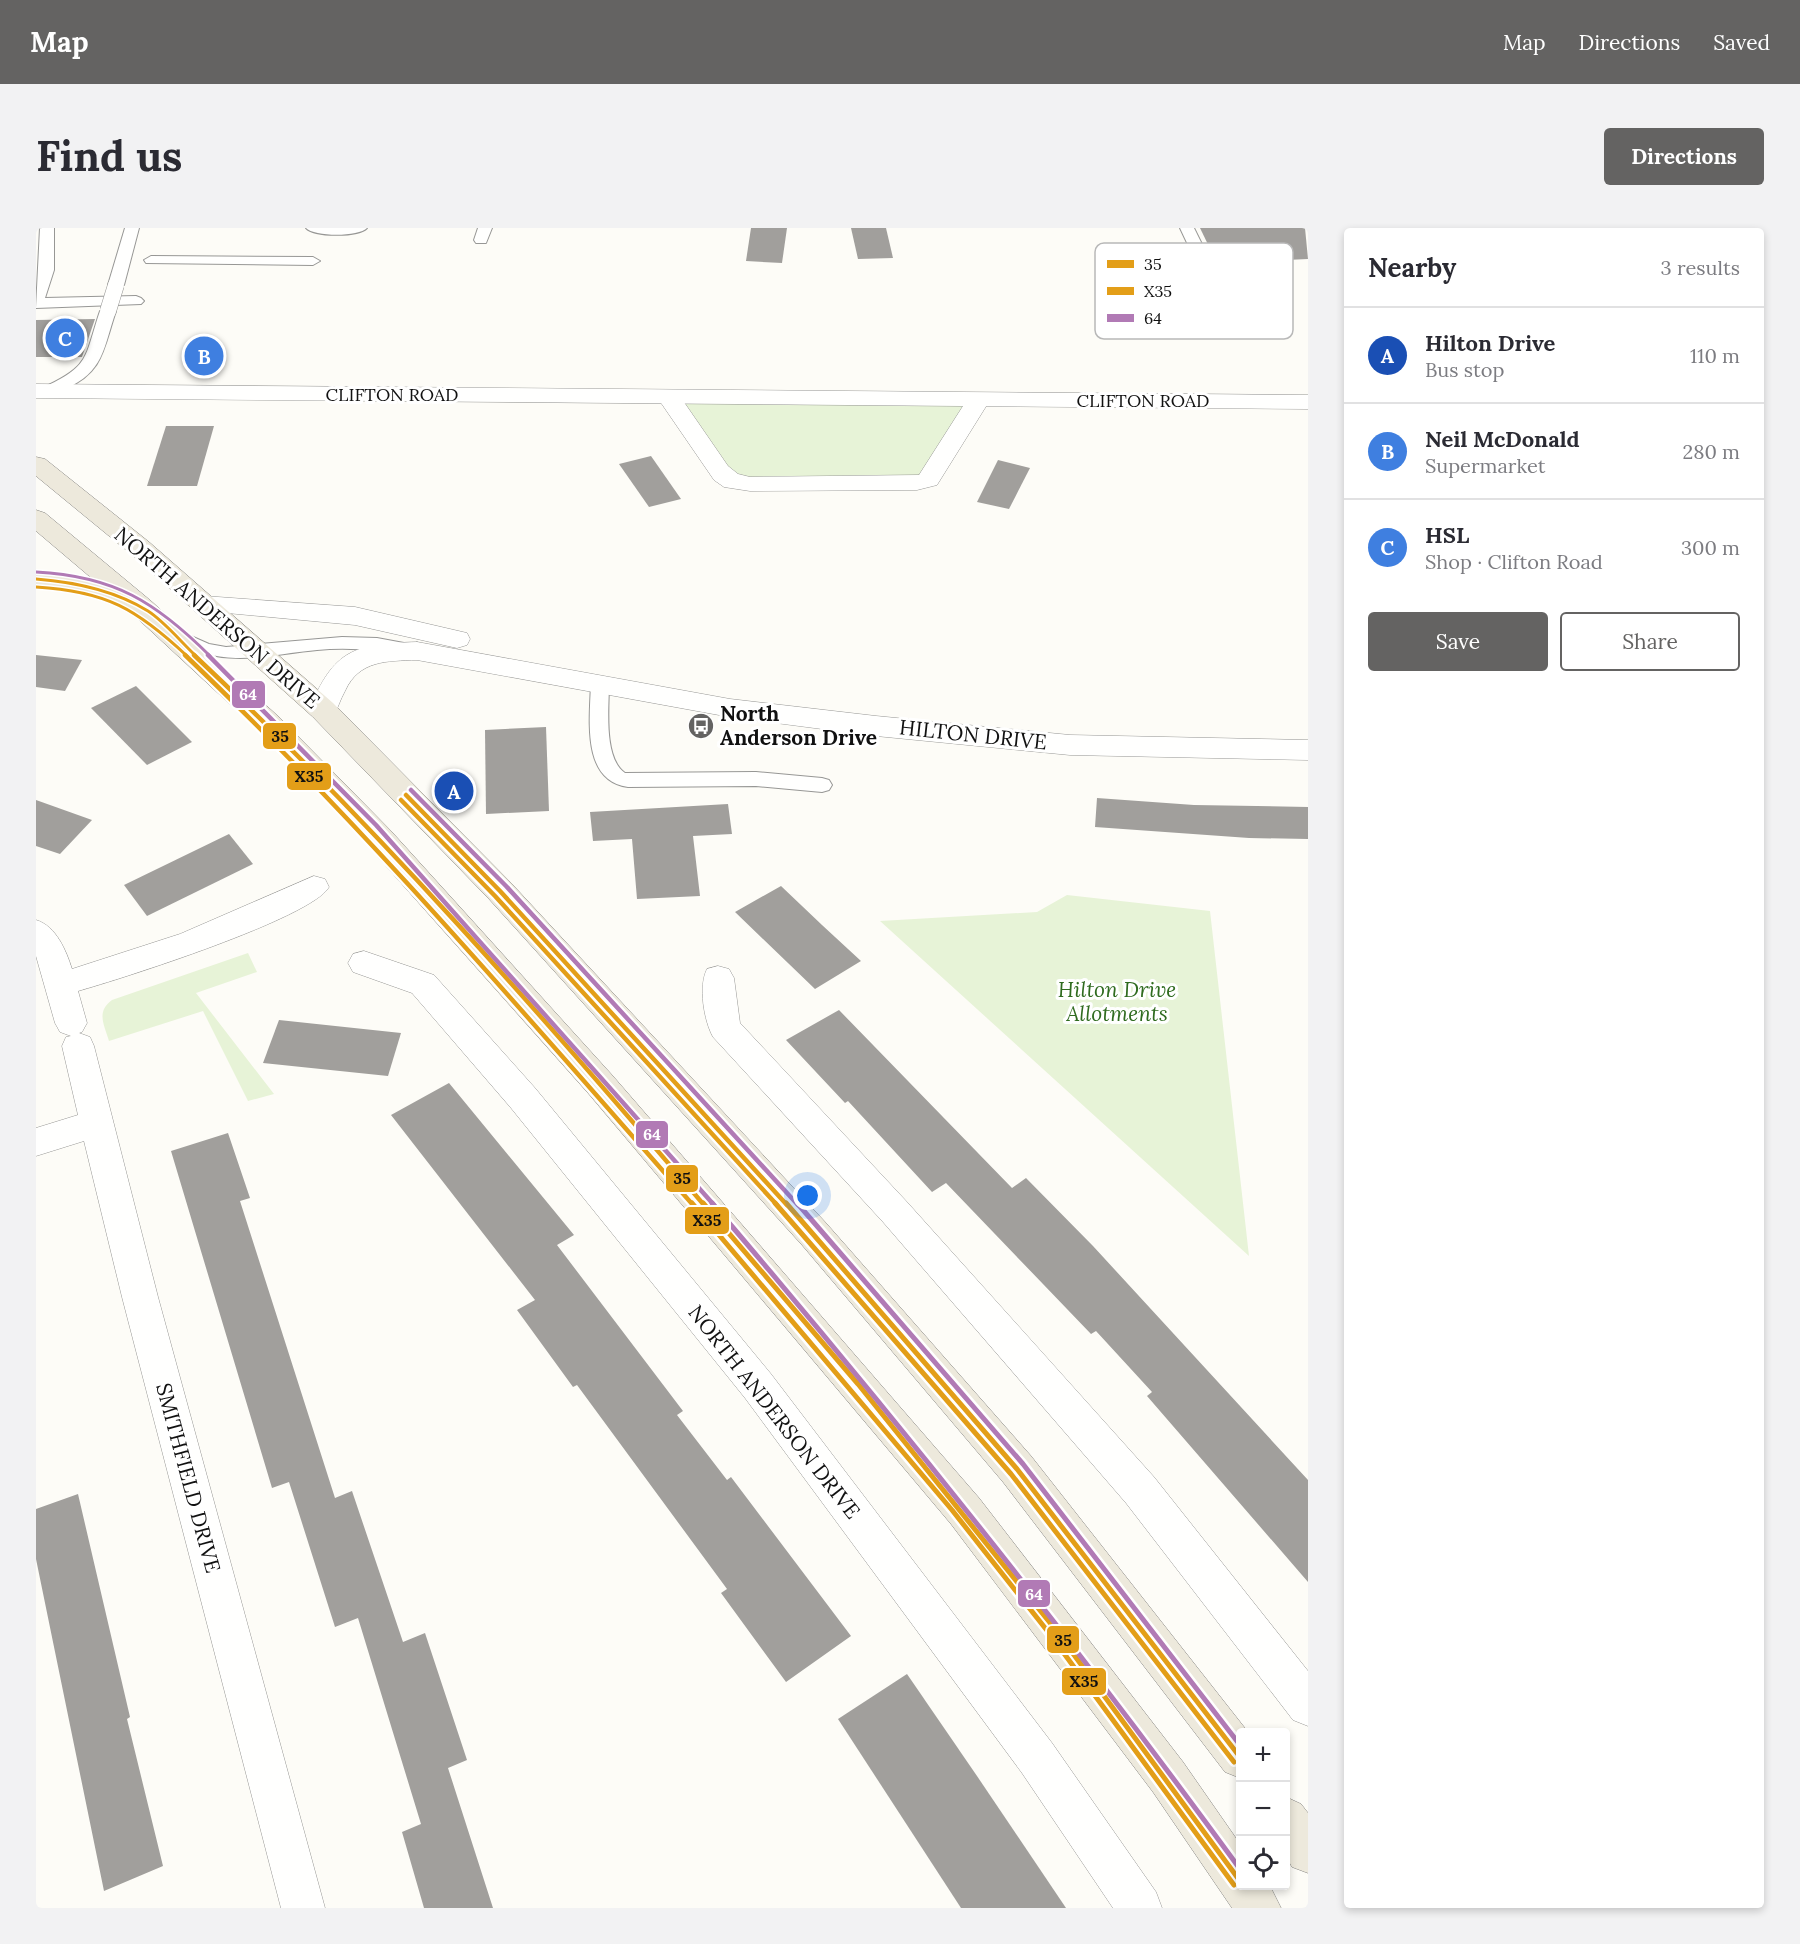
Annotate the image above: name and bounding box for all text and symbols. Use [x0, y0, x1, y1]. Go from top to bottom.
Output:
text: Map [30, 24, 89, 60]
text: Map [1503, 29, 1546, 56]
text: Directions [1579, 29, 1680, 56]
text: Saved [1713, 29, 1770, 56]
button: Directions [1604, 128, 1764, 185]
text: Find us [36, 129, 182, 183]
legend [1095, 243, 1293, 339]
text: Nearby [1368, 251, 1456, 284]
text: 35 [1144, 254, 1162, 274]
text: 3 results [1661, 255, 1740, 280]
text: X35 [1144, 281, 1172, 301]
text: 64 [1144, 308, 1162, 328]
pin: C [45, 316, 84, 360]
text: Hilton Drive [1425, 329, 1555, 357]
pin: B [184, 334, 224, 378]
text: A [1381, 343, 1394, 368]
text: 110 m [1690, 343, 1740, 368]
text: Bus stop [1425, 357, 1504, 382]
street label: CLIFTON ROAD [325, 383, 459, 406]
street label: CLIFTON ROAD [1076, 389, 1210, 412]
text: Neil McDonald [1425, 425, 1580, 453]
text: B [1381, 439, 1394, 464]
text: 280 m [1682, 439, 1740, 464]
text: Supermarket [1425, 453, 1545, 478]
street label: NORTH ANDERSON DRIVE [109, 521, 326, 714]
text: HSL [1425, 521, 1469, 549]
text: C [1381, 535, 1394, 560]
text: 300 m [1681, 535, 1740, 560]
text: Shop · Clifton Road [1425, 549, 1603, 574]
button: Save [1368, 612, 1548, 671]
button: Share [1560, 612, 1740, 671]
line badge: 64 [231, 680, 266, 709]
text: 64 [239, 684, 257, 704]
place label: North Anderson Drive [720, 700, 877, 751]
bus stop icon: North Anderson Drive [686, 711, 716, 741]
street label: HILTON DRIVE [898, 713, 1048, 756]
line badge: 35 [262, 722, 297, 750]
text: 35 [271, 726, 289, 746]
line badge: X35 [286, 762, 332, 791]
text: X35 [295, 766, 324, 786]
pin: A [434, 768, 474, 814]
park label: Hilton Drive Allotments [1058, 976, 1176, 1027]
line badge: 64 [635, 1120, 669, 1149]
text: 64 [643, 1124, 661, 1144]
line badge: 35 [665, 1164, 699, 1193]
text: 35 [673, 1168, 691, 1188]
your location [793, 1181, 822, 1210]
line badge: X35 [684, 1206, 730, 1235]
text: X35 [693, 1210, 722, 1230]
street label: NORTH ANDERSON DRIVE [682, 1299, 866, 1524]
street label: SMITHFIELD DRIVE [150, 1380, 227, 1576]
line badge: 64 [1017, 1579, 1051, 1608]
text: 64 [1025, 1584, 1043, 1604]
line badge: 35 [1046, 1625, 1080, 1654]
text: 35 [1054, 1630, 1072, 1650]
line badge: X35 [1061, 1667, 1107, 1696]
text: X35 [1070, 1671, 1099, 1691]
map controls [1236, 1728, 1290, 1890]
button: + [1236, 1728, 1290, 1782]
button: − [1236, 1782, 1290, 1836]
button: locate [1236, 1836, 1290, 1890]

